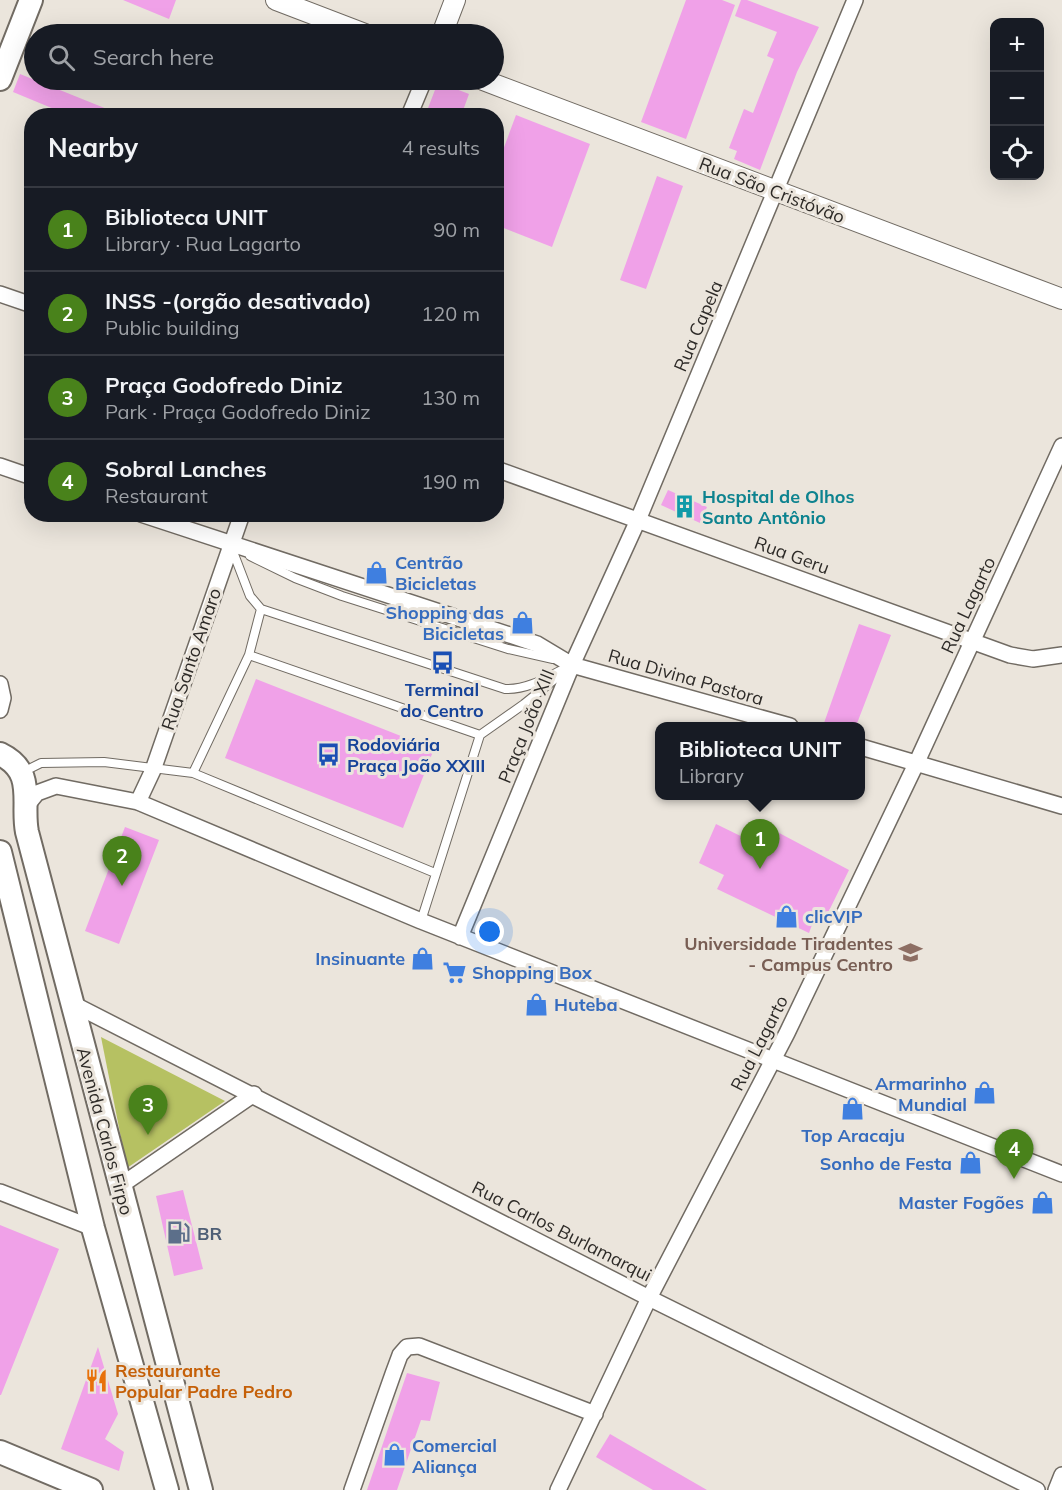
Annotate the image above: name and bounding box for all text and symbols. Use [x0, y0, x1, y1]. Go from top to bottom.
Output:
map controls [990, 18, 1044, 180]
button: + [990, 18, 1044, 72]
search box [24, 24, 504, 90]
icon: search [45, 41, 78, 74]
text: Search here [93, 43, 214, 71]
button: − [990, 72, 1044, 126]
button: locate [990, 126, 1044, 180]
text: Nearby [48, 131, 138, 164]
text: 4 results [402, 135, 480, 160]
street label: Rua São Cristóvão [696, 152, 848, 228]
text: Biblioteca UNIT [105, 203, 268, 231]
text: 1 [62, 217, 74, 242]
text: 90 m [433, 217, 480, 242]
text: Library · Rua Lagarto [105, 231, 301, 256]
street label: Rua Capela [668, 277, 728, 375]
text: INSS -(orgão desativado) [105, 287, 372, 315]
text: 2 [62, 301, 74, 326]
text: 120 m [421, 301, 480, 326]
text: Public building [105, 315, 240, 340]
text: Praça Godofredo Diniz [105, 371, 343, 399]
text: 3 [62, 385, 74, 410]
text: 130 m [421, 385, 480, 410]
text: Park · Praça Godofredo Diniz [105, 399, 371, 424]
text: Sobral Lanches [105, 455, 266, 483]
text: 4 [62, 469, 74, 494]
text: 190 m [421, 469, 480, 494]
text: Restaurant [105, 483, 208, 508]
place label: Hospital de Olhos Santo Antônio [702, 485, 854, 529]
building icon: Hospital de Olhos Santo Antônio [671, 493, 697, 519]
street label: Rua Geru [751, 531, 833, 579]
place label: Centrão Bicicletas [395, 551, 477, 595]
street label: Rua Lagarto [936, 553, 1000, 657]
shop icon: Centrão Bicicletas [364, 559, 390, 585]
street label: Rua Santo Amaro [156, 585, 226, 733]
place label: Shopping das Bicicletas [386, 601, 504, 645]
shop icon: Shopping das Bicicletas [509, 609, 535, 635]
street label: Rua Divina Pastora [606, 644, 766, 710]
bus stop icon: Terminal do Centro [429, 650, 455, 676]
street label: Praça João XIII [493, 666, 559, 786]
place label: Terminal do Centro [400, 678, 484, 722]
popup [655, 722, 865, 800]
place label: Rodoviária Praça João XXIII [347, 733, 485, 777]
text: Biblioteca UNIT [679, 735, 841, 763]
bus stop icon: Rodoviária Praça João XXIII [316, 741, 342, 767]
text: Library [679, 763, 744, 788]
pin: 1 [740, 820, 780, 869]
pin: 2 [102, 836, 142, 886]
shop icon: clicVIP [774, 903, 800, 929]
place label: clicVIP [805, 905, 863, 928]
your location [475, 917, 504, 946]
place label: Universidade Tiradentes - Campus Centro [684, 932, 893, 976]
school or university icon: Universidade Tiradentes - Campus Centro [898, 940, 924, 966]
shop icon: Insinuante [410, 945, 436, 971]
place label: Insinuante [315, 947, 405, 970]
supermarket icon: Shopping Box [441, 959, 467, 985]
place label: Shopping Box [472, 961, 593, 984]
shop icon: Huteba [523, 991, 549, 1017]
street label: Rua Lagarto [725, 991, 793, 1095]
place label: Huteba [554, 993, 618, 1016]
street label: Avenida Carlos Firpo [72, 1045, 138, 1217]
place label: Armarinho Mundial [875, 1072, 967, 1116]
shop icon: Armarinho Mundial [972, 1080, 998, 1106]
pin: 3 [128, 1086, 168, 1135]
shop icon: Top Aracaju [840, 1096, 866, 1122]
place label: Top Aracaju [801, 1124, 905, 1147]
pin: 4 [994, 1130, 1034, 1179]
shop icon: Sonho de Festa [957, 1150, 983, 1176]
place label: Sonho de Festa [820, 1152, 952, 1175]
street label: Rua Carlos Burlamarqui [468, 1176, 656, 1286]
shop icon: Master Fogões [1029, 1189, 1055, 1215]
place label: Master Fogões [898, 1191, 1024, 1214]
fuel station icon: BR [166, 1220, 192, 1246]
place label: BR [197, 1222, 222, 1245]
place label: Restaurante Popular Padre Pedro [115, 1359, 293, 1403]
restaurant icon: Restaurante Popular Padre Pedro [84, 1367, 110, 1393]
place label: Comercial Aliança [412, 1434, 497, 1478]
shop icon: Comercial Aliança [381, 1442, 407, 1468]

